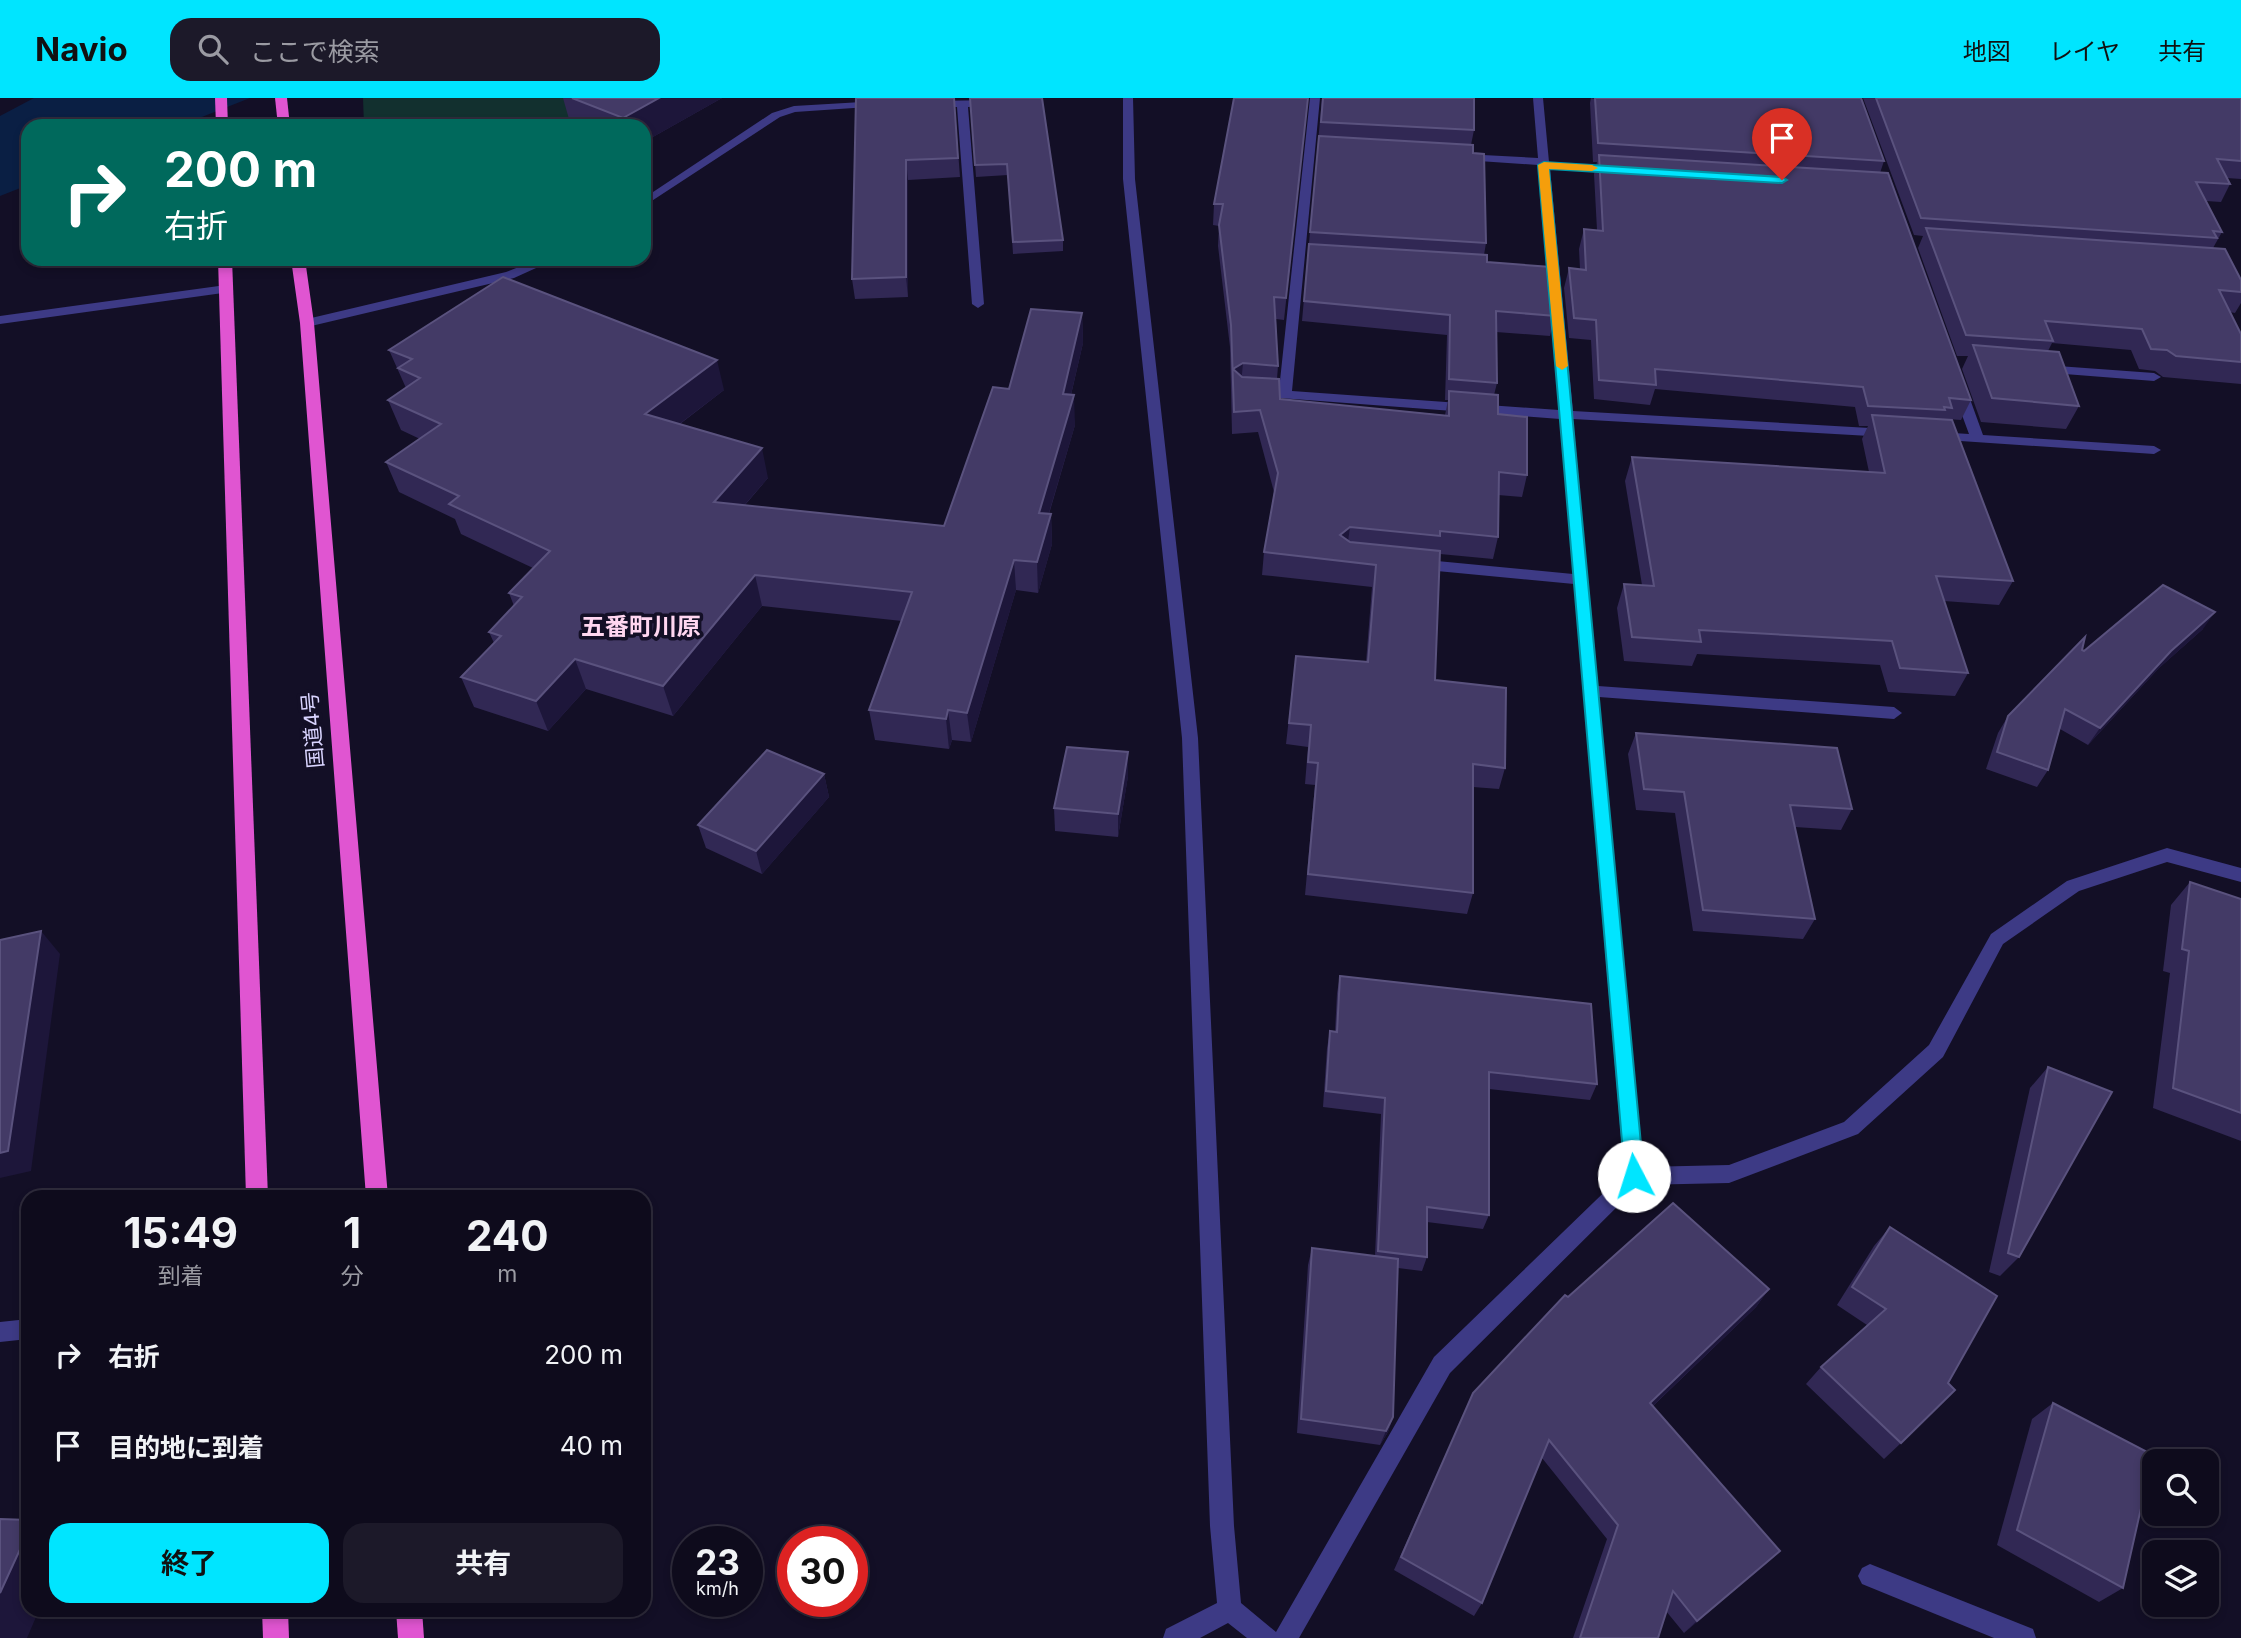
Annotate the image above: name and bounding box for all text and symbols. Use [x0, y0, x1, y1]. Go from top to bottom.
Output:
search box [170, 18, 660, 81]
text: Navio [35, 29, 128, 69]
icon: search [194, 30, 232, 68]
text: ここで検索 [250, 36, 380, 67]
text: 地図 [1963, 37, 2011, 66]
text: レイヤ [2049, 37, 2120, 66]
text: 共有 [2158, 37, 2206, 66]
pin [1752, 108, 1812, 180]
icon: arrive [1763, 119, 1801, 157]
text: 200 m [164, 140, 317, 199]
icon: right [49, 147, 140, 238]
text: 右折 [164, 206, 228, 245]
district label: 五番町川原 [581, 612, 701, 641]
street label: 国道4号 [297, 691, 328, 769]
position arrow [1597, 1139, 1671, 1213]
text: 15:49 [123, 1207, 238, 1258]
text: 1 [343, 1207, 361, 1258]
text: 240 [466, 1210, 549, 1261]
text: m [497, 1260, 517, 1288]
text: 到着 [158, 1262, 204, 1290]
text: 分 [341, 1262, 364, 1290]
icon: right [49, 1336, 87, 1374]
text: 200 m [544, 1339, 623, 1370]
text: 右折 [108, 1341, 160, 1372]
icon: arrive [49, 1427, 87, 1465]
text: 40 m [560, 1430, 623, 1461]
text: 目的地に到着 [108, 1432, 264, 1463]
map controls [2142, 1449, 2219, 1617]
button: search [2142, 1449, 2219, 1526]
button: 終了 [49, 1523, 329, 1603]
button: 共有 [343, 1523, 623, 1603]
speed limit sign: 30 [777, 1526, 868, 1617]
button: layers [2142, 1540, 2219, 1617]
text: 23 [695, 1541, 740, 1583]
text: km/h [696, 1578, 739, 1599]

